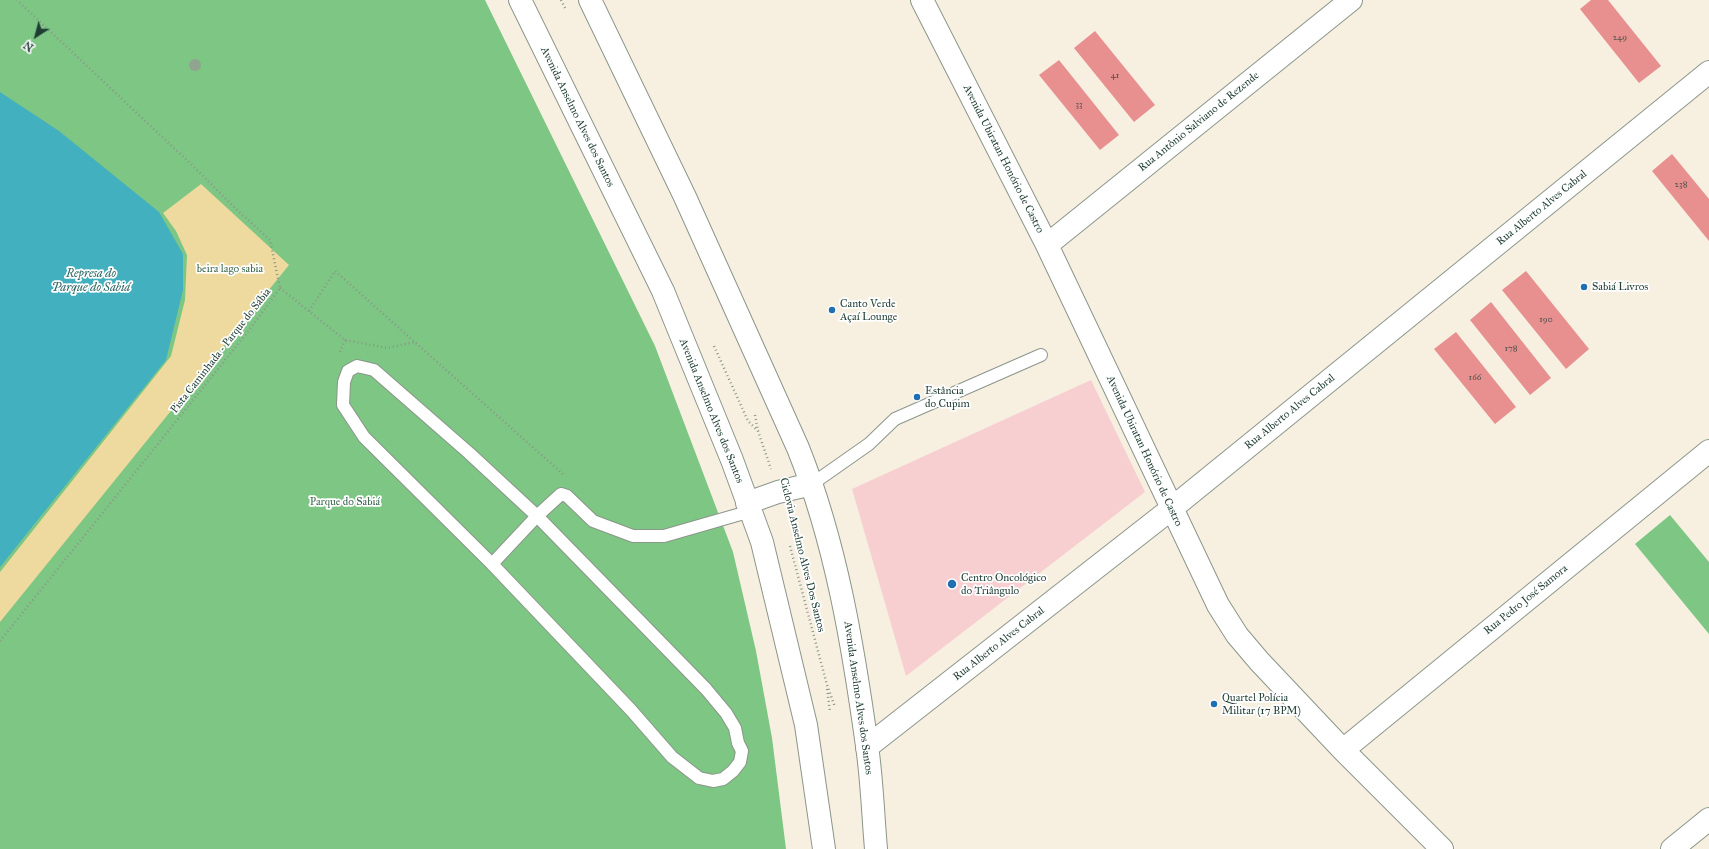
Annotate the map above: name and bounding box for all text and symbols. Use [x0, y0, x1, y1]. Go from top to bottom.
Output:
north arrow [16, 16, 56, 56]
house number: 249 [1613, 33, 1627, 43]
text: N [21, 38, 36, 54]
street label: Avenida Anselmo Alves dos Santos [537, 45, 617, 189]
street label: Rua Antônio Salviano de Rezende [1136, 69, 1262, 175]
house number: 41 [1111, 71, 1119, 81]
street label: Avenida Ubiratan Honório de Castro [960, 83, 1046, 235]
house number: 33 [1075, 100, 1083, 110]
street label: Rua Alberto Alves Cabral [1494, 168, 1590, 248]
house number: 238 [1675, 180, 1687, 190]
park label: beira lago sabia [197, 262, 263, 276]
water label: Represa do Parque do Sabiá [52, 267, 130, 295]
place label: Sabiá Livros [1592, 280, 1648, 294]
marker: Sabiá Livros [1579, 282, 1589, 292]
street label: Pista Caminhada - Parque do Sábia [168, 286, 274, 416]
place label: Canto Verde Açaí Lounge [840, 297, 897, 323]
marker: Canto Verde Açaí Lounge [827, 305, 837, 315]
house number: 190 [1539, 315, 1553, 325]
street label: Avenida Anselmo Alves dos Santos [676, 337, 746, 485]
house number: 178 [1504, 344, 1518, 354]
street label: Rua Alberto Alves Cabral [1242, 372, 1338, 452]
house number: 166 [1469, 373, 1481, 383]
street label: Avenida Ubiratan Honório de Castro [1103, 374, 1185, 528]
place label: Estância do Cupim [925, 384, 970, 410]
marker: Estância do Cupim [912, 392, 922, 402]
street label: Ciclovia Anselmo Alves Dos Santos [776, 476, 828, 634]
park label: Parque do Sabiá [310, 495, 380, 509]
street label: Rua Pedro José Samora [1481, 562, 1571, 638]
place label: Centro Oncológico do Triângulo [961, 571, 1046, 597]
marker: Centro Oncológico do Triângulo [946, 578, 958, 590]
street label: Rua Alberto Alves Cabral [951, 604, 1047, 684]
street label: Avenida Anselmo Alves dos Santos [841, 621, 875, 775]
place label: Quartel Polícia Militar (17 BPM) [1222, 691, 1301, 717]
marker: Quartel Polícia Militar (17 BPM) [1209, 699, 1219, 709]

